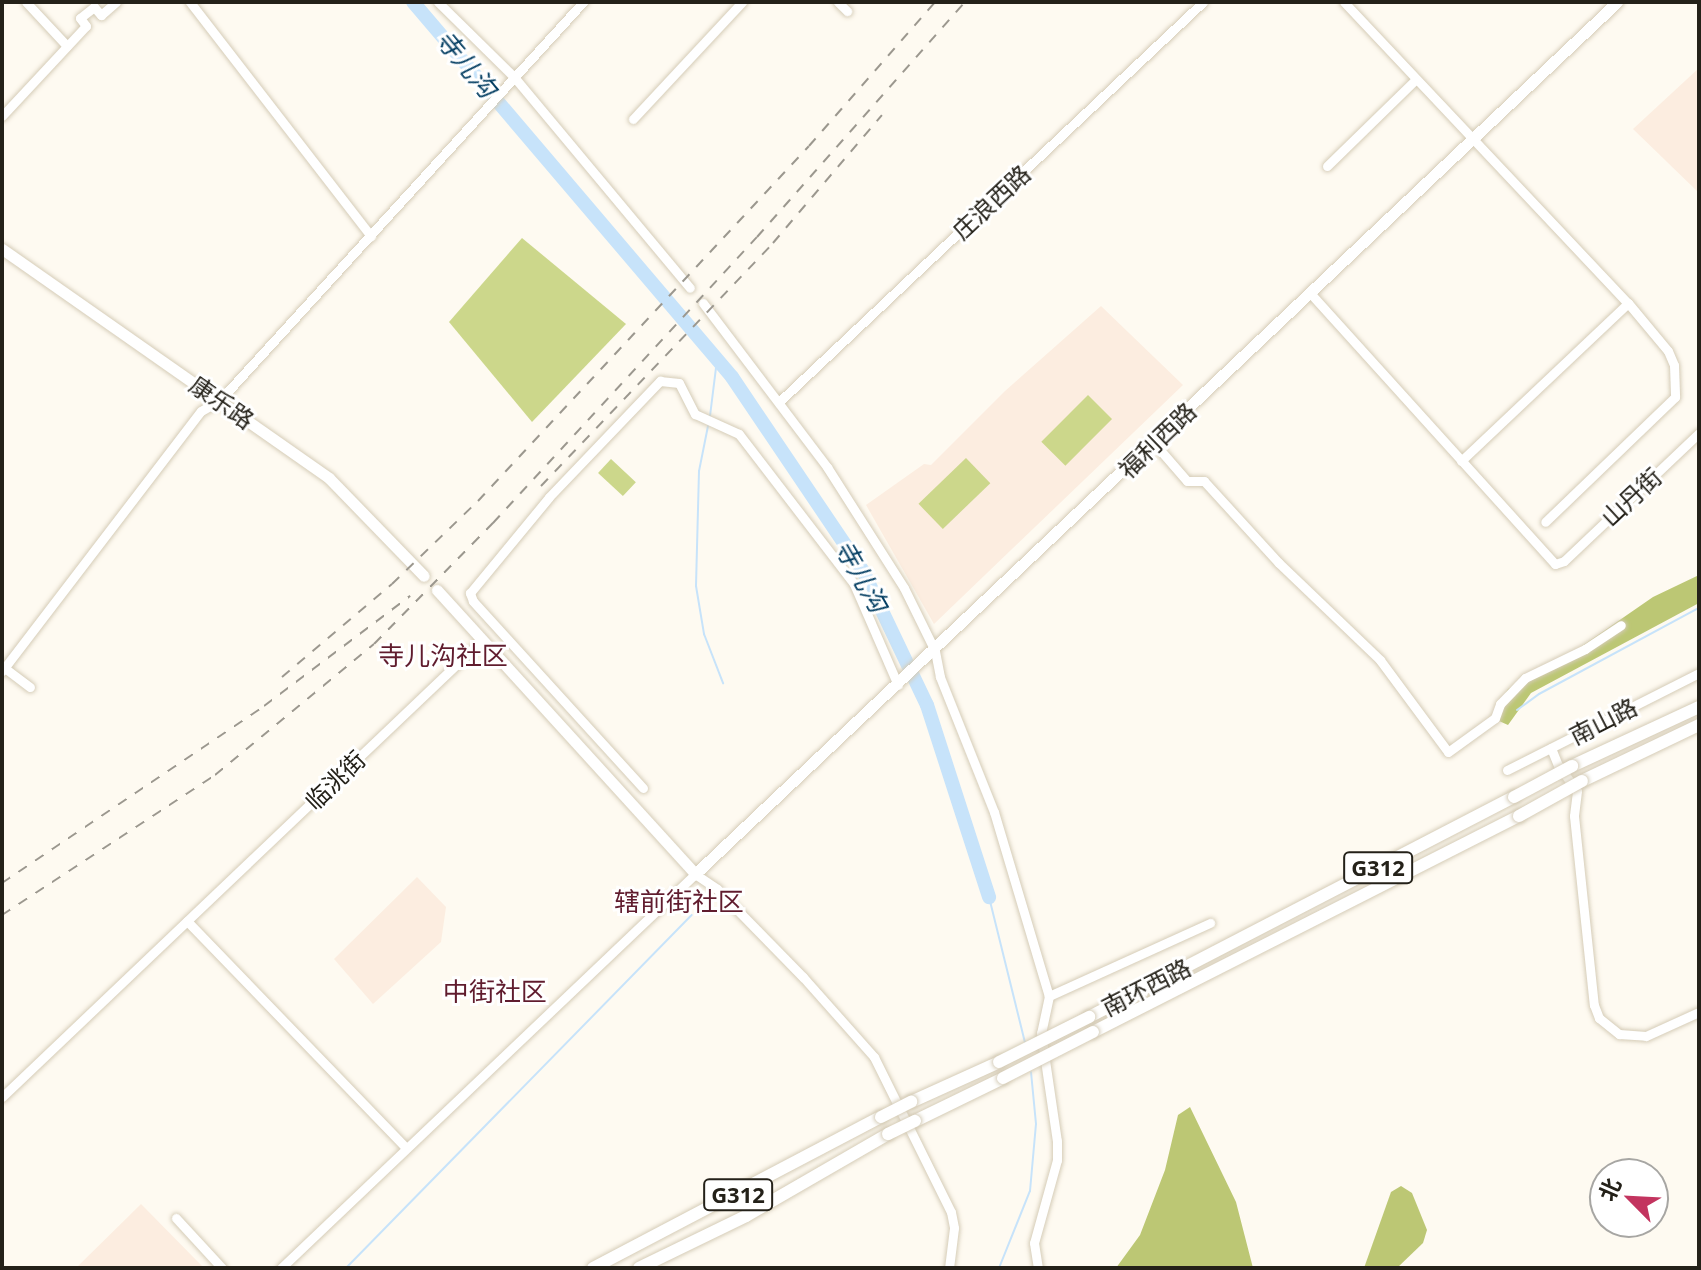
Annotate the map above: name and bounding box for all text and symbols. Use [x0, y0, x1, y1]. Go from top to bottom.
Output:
water label: 寺儿沟 [429, 24, 503, 104]
street label: 庄浪西路 [946, 159, 1036, 245]
street label: 康乐路 [184, 370, 260, 434]
street label: 福利西路 [1112, 396, 1202, 484]
street label: 山丹街 [1595, 462, 1667, 532]
water label: 寺儿沟 [828, 534, 894, 618]
district label: 寺儿沟社区 [378, 640, 508, 672]
street label: 南山路 [1564, 692, 1642, 750]
street label: 临洮街 [299, 745, 371, 815]
road number: G312 [1342, 850, 1414, 886]
district label: 辖前街社区 [614, 886, 744, 918]
street label: 南环西路 [1097, 952, 1195, 1022]
district label: 中街社区 [443, 976, 547, 1008]
north arrow [1589, 1158, 1669, 1238]
text: 北 [1591, 1173, 1627, 1205]
road number: G312 [702, 1177, 774, 1213]

